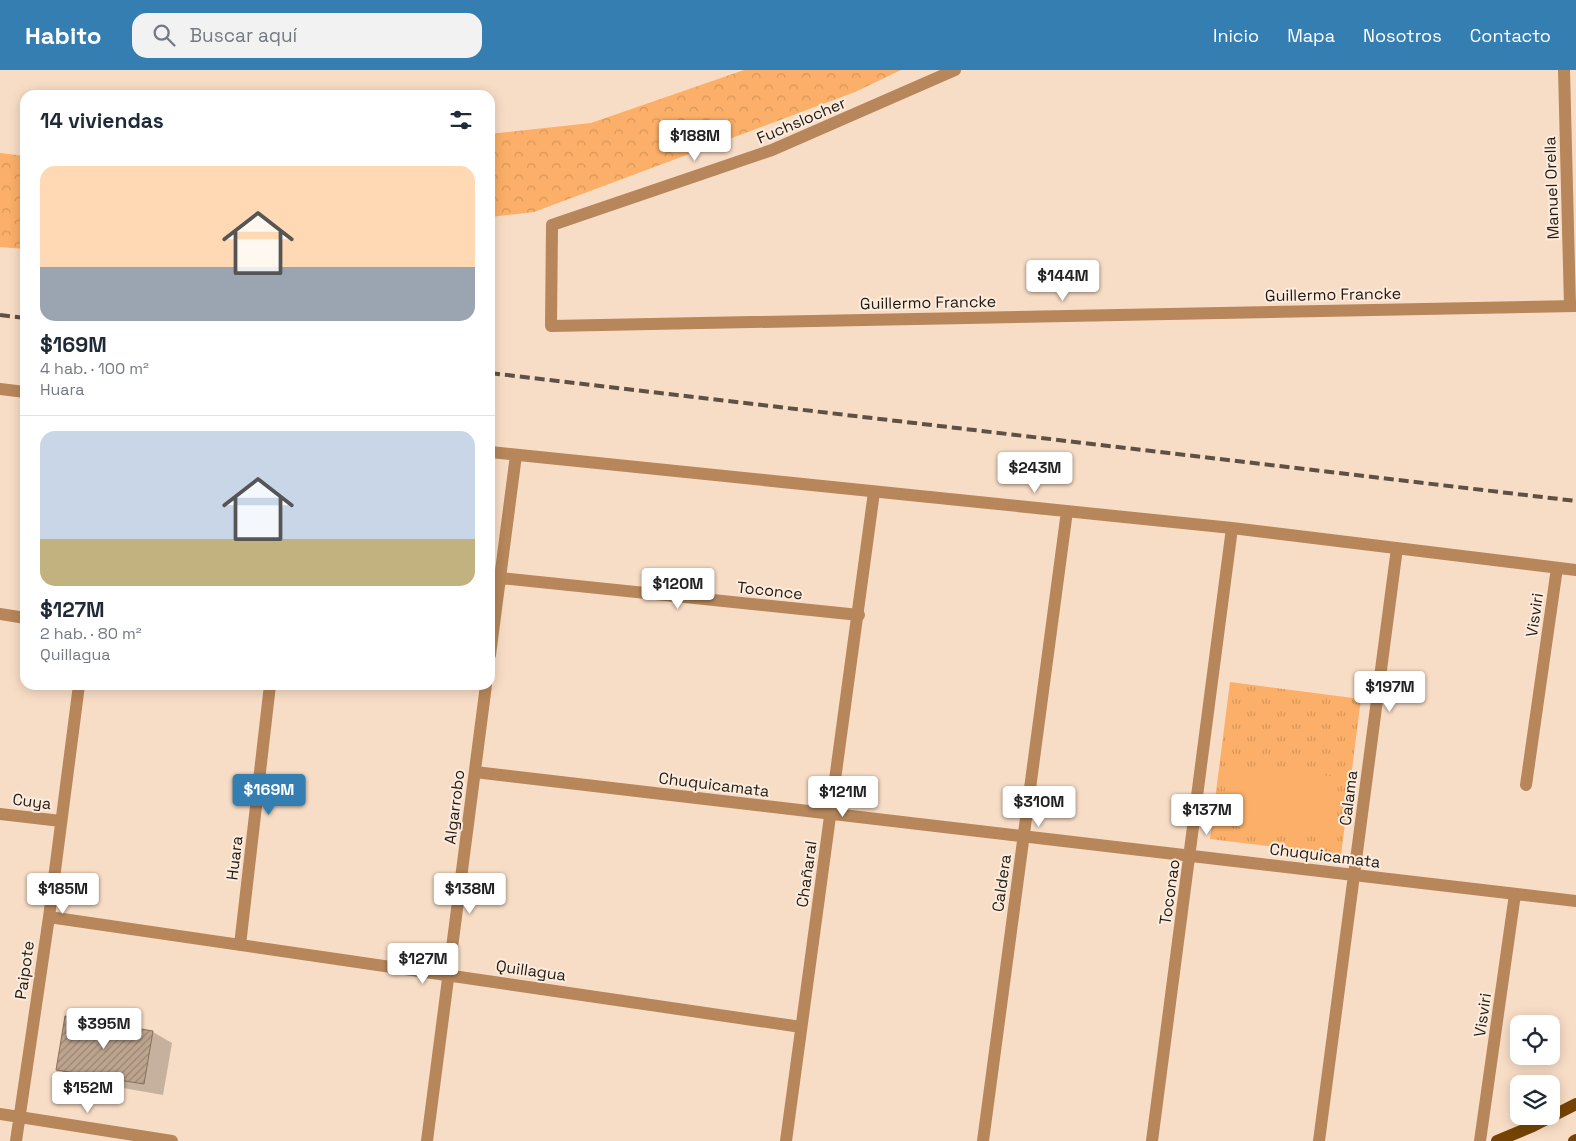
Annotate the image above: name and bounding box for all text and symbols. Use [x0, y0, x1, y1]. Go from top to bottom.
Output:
search box [132, 13, 482, 58]
text: Habito [25, 20, 102, 51]
icon: search [150, 21, 178, 49]
text: Buscar aquí [190, 23, 297, 48]
text: Inicio [1213, 24, 1259, 47]
text: Mapa [1287, 24, 1335, 47]
text: Nosotros [1363, 24, 1442, 47]
text: Contacto [1470, 24, 1551, 47]
street label: Fuchslocher [753, 92, 849, 149]
icon: filters [447, 106, 475, 134]
text: 14 viviendas [40, 107, 164, 134]
pin: $188M [660, 119, 730, 162]
text: $188M [670, 125, 720, 146]
street label: Manuel Orella [1539, 136, 1564, 240]
icon: home [213, 198, 303, 288]
pin: $144M [1028, 260, 1098, 302]
text: $144M [1037, 265, 1089, 286]
street label: Guillermo Francke [1265, 283, 1401, 306]
street label: Guillermo Francke [860, 291, 996, 314]
text: $169M [40, 331, 107, 358]
text: 4 hab. · 100 m² [40, 358, 149, 379]
text: Huara [40, 379, 84, 400]
pin: $243M [1000, 452, 1070, 494]
text: $243M [1009, 457, 1061, 478]
icon: home [213, 464, 303, 554]
pin: $120M [643, 568, 713, 610]
text: $120M [653, 573, 703, 594]
street label: Toconce [736, 577, 804, 604]
street label: Visviri [1521, 592, 1548, 639]
text: $127M [40, 596, 105, 623]
text: 2 hab. · 80 m² [40, 623, 142, 644]
text: Quillagua [40, 644, 111, 665]
pin: $197M [1355, 670, 1425, 713]
text: $197M [1365, 676, 1415, 697]
street label: Chuquicamata [657, 767, 771, 802]
street label: Algarrobo [439, 768, 470, 846]
street label: Calama [1335, 769, 1362, 827]
pin: $169M [234, 774, 304, 816]
pin: $121M [808, 776, 878, 818]
text: $169M [244, 779, 294, 800]
text: $121M [819, 781, 867, 802]
pin: $310M [1004, 786, 1074, 828]
street label: Cuya [11, 789, 53, 814]
text: $310M [1014, 791, 1064, 812]
pin: $137M [1172, 794, 1242, 836]
text: $137M [1182, 799, 1232, 820]
street label: Huara [221, 835, 248, 881]
street label: Chuquicamata [1268, 838, 1382, 873]
street label: Chañaral [791, 839, 822, 909]
street label: Caldera [987, 853, 1016, 913]
street label: Toconao [1155, 858, 1184, 926]
pin: $185M [28, 872, 98, 915]
pin: $138M [435, 872, 505, 915]
text: $185M [38, 878, 88, 899]
text: $138M [445, 878, 495, 899]
street label: Paipote [10, 939, 39, 1001]
pin: $127M [388, 942, 458, 985]
text: $127M [398, 948, 448, 969]
street label: Quillagua [495, 955, 567, 986]
street label: Visviri [1469, 992, 1496, 1039]
pin: $395M [69, 1008, 139, 1050]
text: $395M [77, 1013, 131, 1034]
map controls [1510, 1015, 1560, 1125]
button: locate [1510, 1015, 1560, 1065]
pin: $152M [53, 1072, 123, 1114]
button: layers [1510, 1075, 1560, 1125]
text: $152M [63, 1077, 113, 1098]

